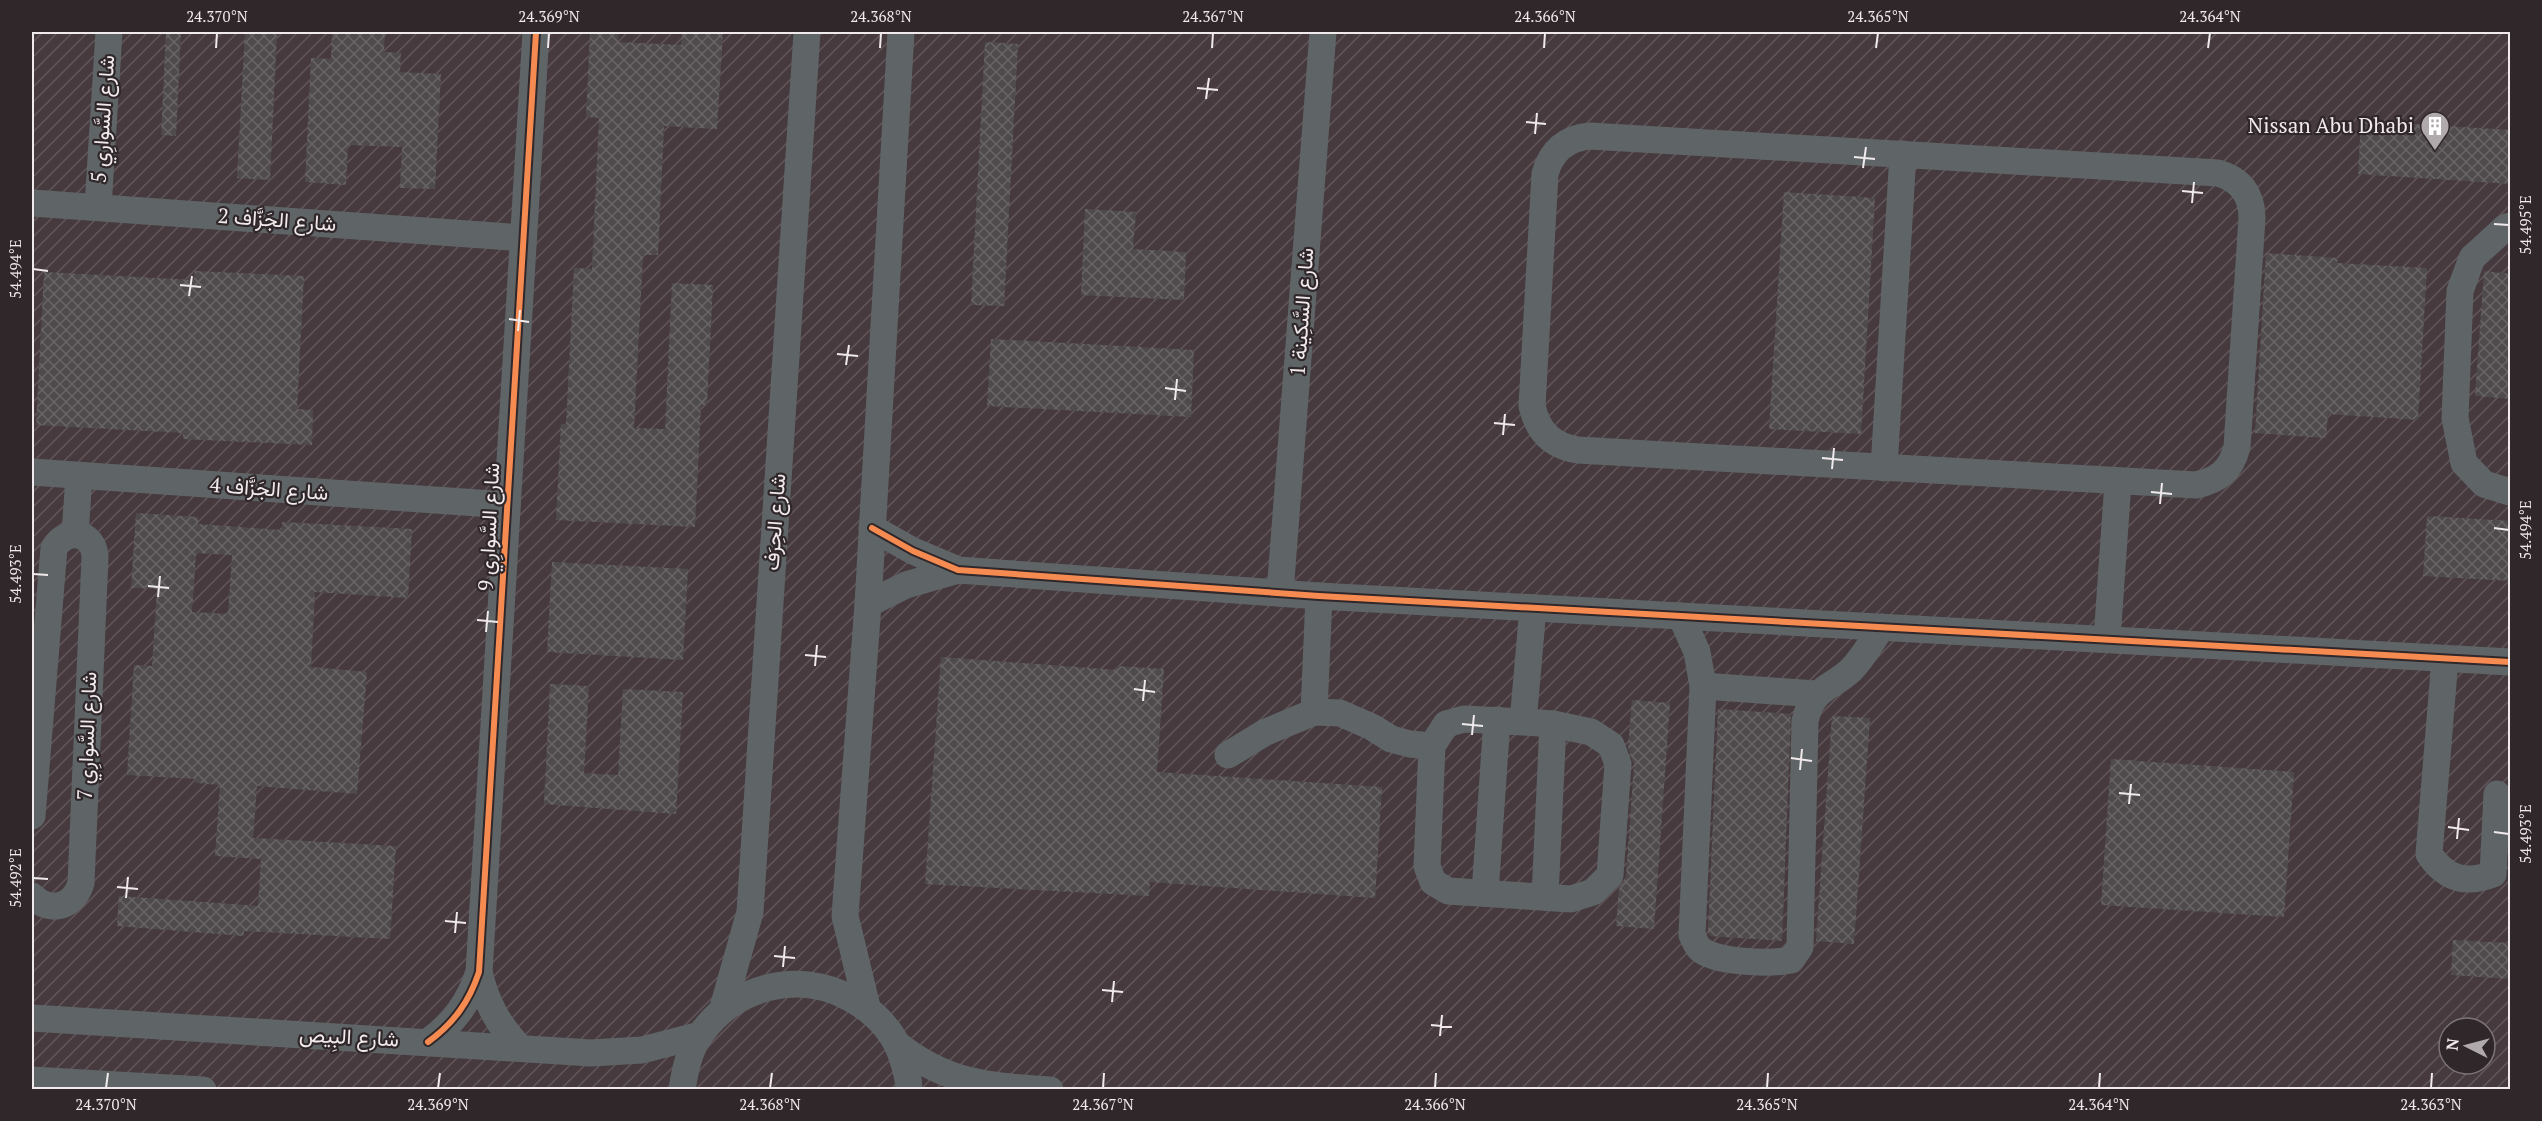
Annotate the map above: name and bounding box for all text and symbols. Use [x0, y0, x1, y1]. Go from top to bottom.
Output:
text: 24.370°N [186, 6, 248, 26]
text: 24.369°N [518, 6, 580, 26]
text: 24.368°N [850, 6, 912, 26]
text: 24.367°N [1182, 6, 1244, 26]
text: 24.366°N [1514, 6, 1576, 26]
text: 24.365°N [1847, 6, 1909, 26]
text: 24.364°N [2179, 6, 2241, 26]
street label: شارع السَّوارِي 5 [84, 54, 124, 184]
building icon: Nissan Abu Dhabi [2419, 110, 2451, 152]
place label: Nissan Abu Dhabi [2248, 111, 2414, 139]
text: 54.495°E [2515, 195, 2535, 255]
street label: شارع الجَزَّاف 2 [217, 201, 337, 238]
text: 54.494°E [5, 239, 25, 299]
street label: شارع السَّكِينة 1 [1283, 247, 1320, 377]
street label: شارع السَّوارِي 9 [471, 462, 509, 592]
street label: شارع الجَزَّاف 4 [209, 470, 329, 507]
street label: شارع الحِرَف [757, 472, 792, 572]
text: 54.494°E [2515, 500, 2535, 560]
text: 54.493°E [5, 544, 25, 604]
street label: شارع السَّوارِي 7 [70, 671, 106, 801]
text: 54.493°E [2515, 804, 2535, 864]
text: 54.492°E [5, 848, 25, 908]
north arrow [2437, 1016, 2497, 1076]
street label: شارع البِيص [298, 1019, 400, 1056]
text: N [2441, 1037, 2464, 1052]
text: 24.370°N [75, 1094, 137, 1114]
text: 24.369°N [407, 1094, 469, 1114]
text: 24.368°N [739, 1094, 801, 1114]
text: 24.367°N [1072, 1094, 1134, 1114]
text: 24.366°N [1404, 1094, 1466, 1114]
text: 24.365°N [1736, 1094, 1798, 1114]
text: 24.364°N [2068, 1094, 2130, 1114]
text: 24.363°N [2400, 1094, 2462, 1114]

